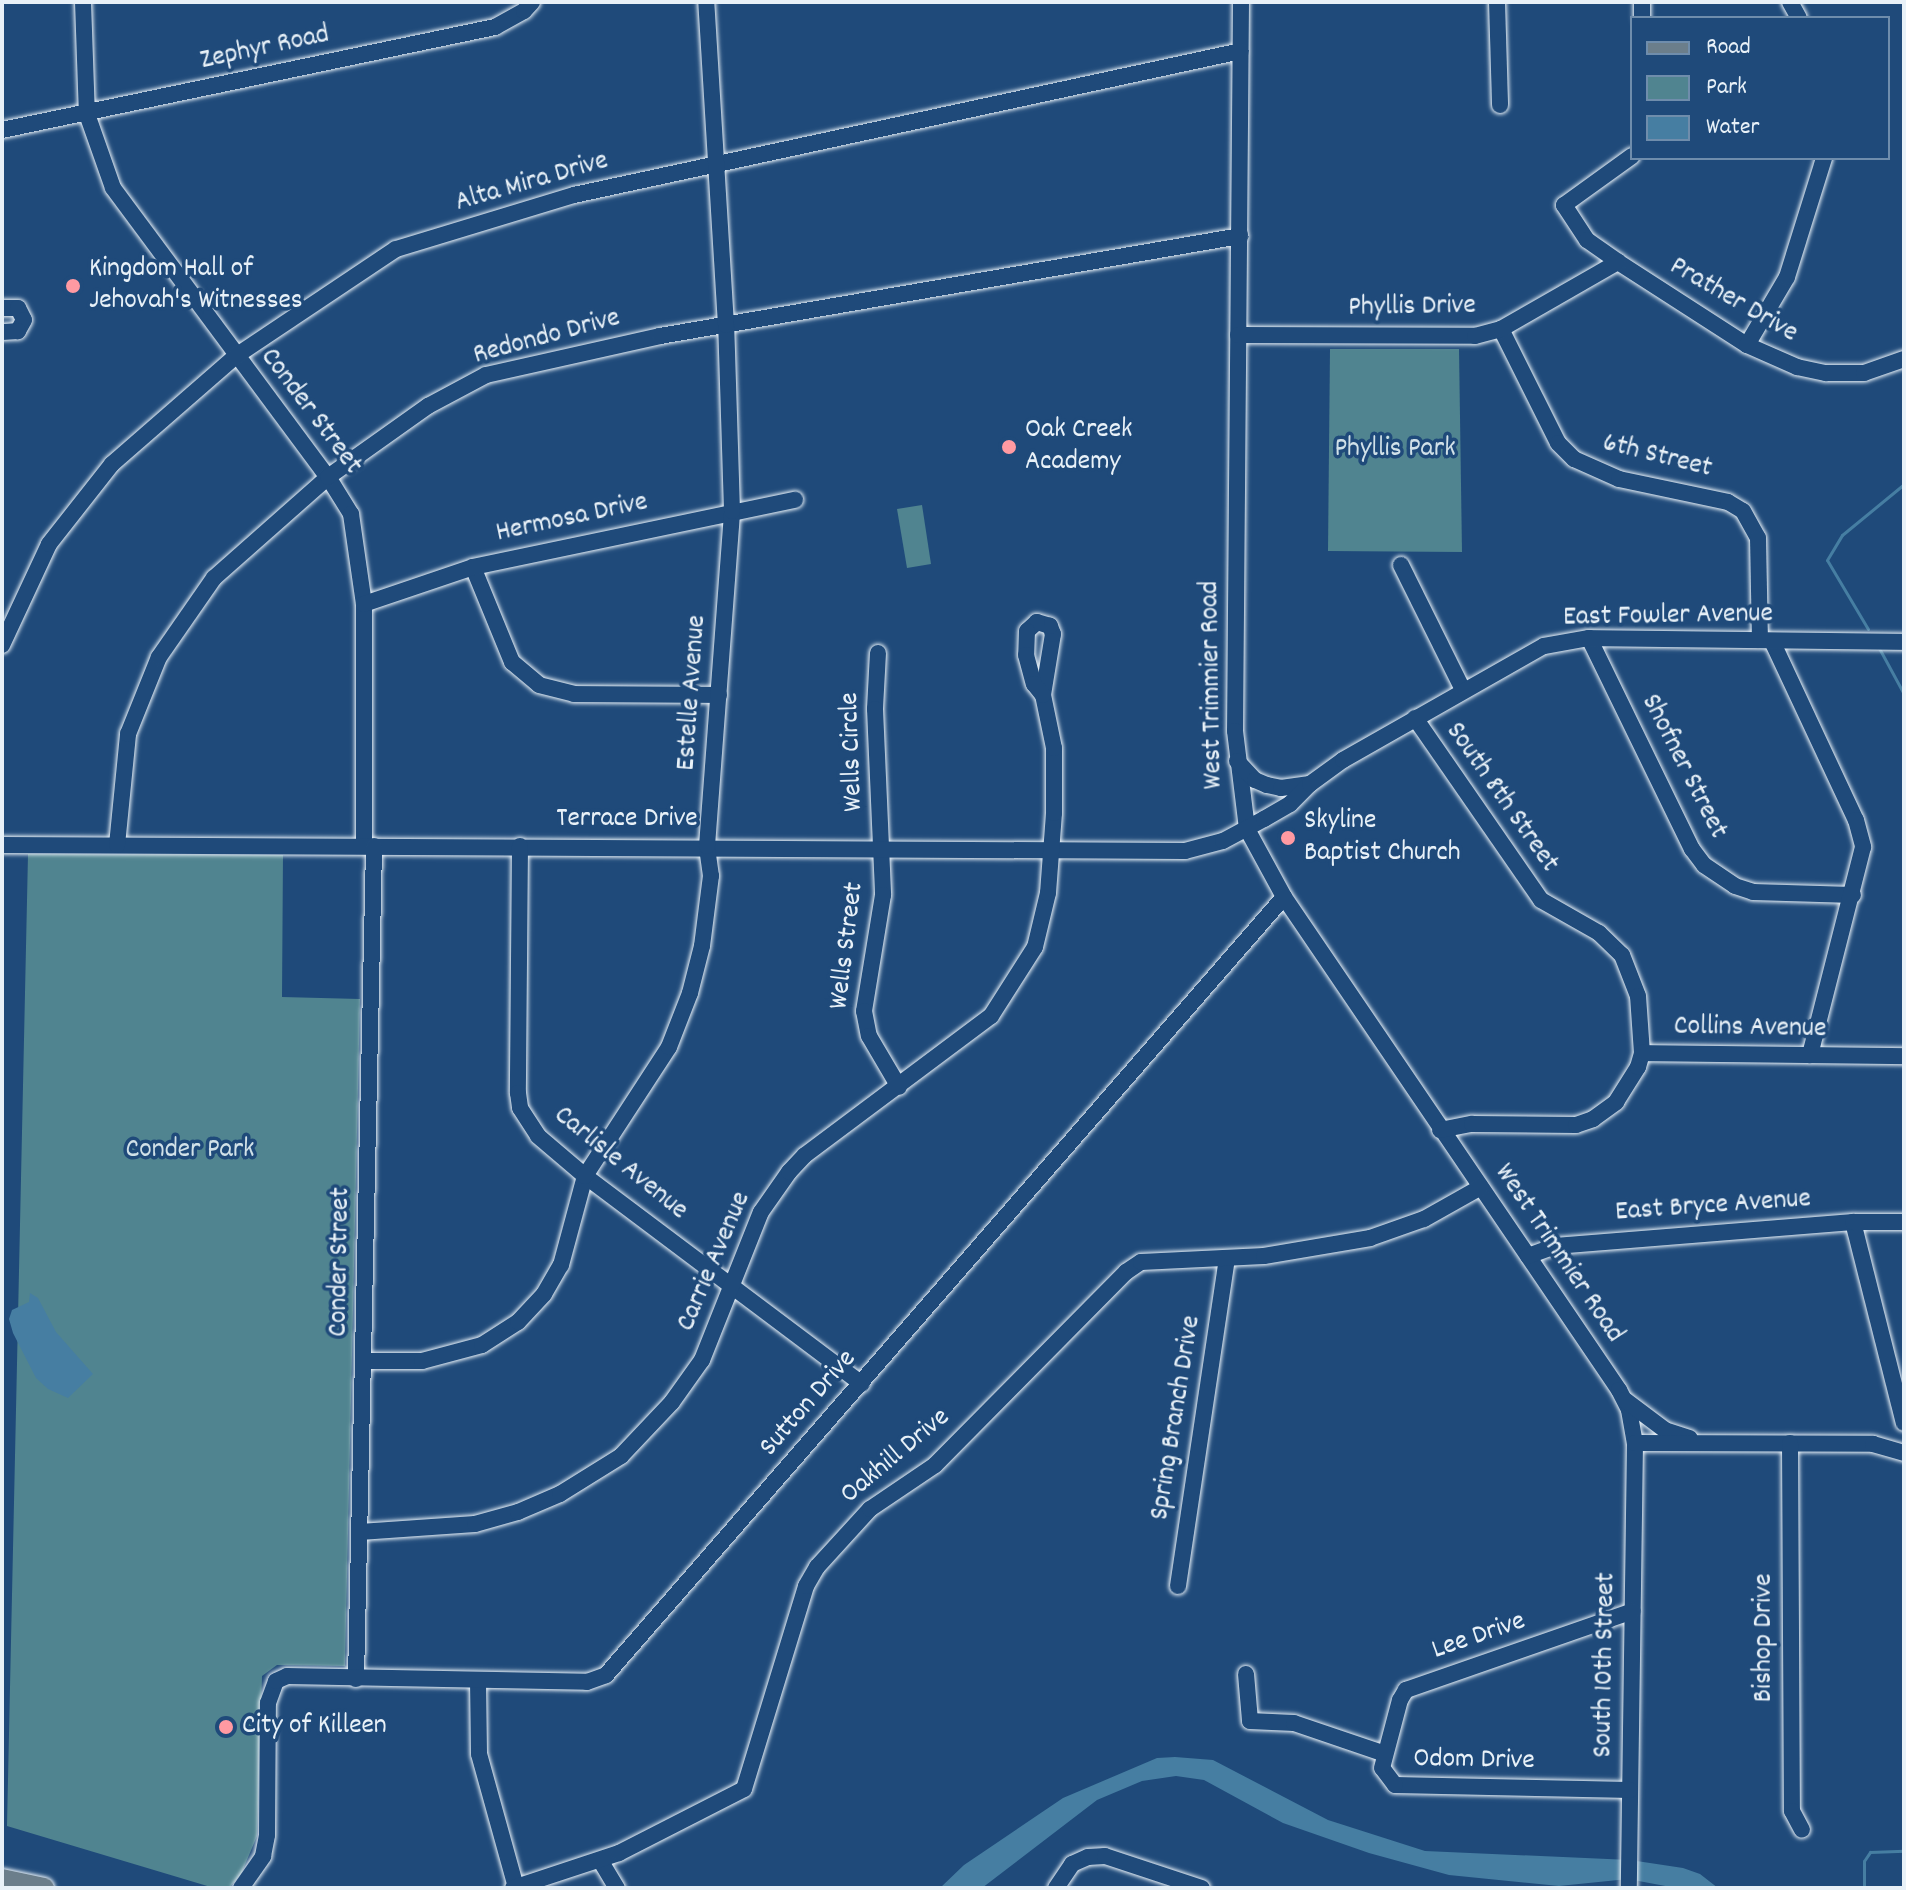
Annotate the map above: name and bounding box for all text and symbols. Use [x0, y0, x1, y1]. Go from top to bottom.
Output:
legend [1630, 16, 1890, 160]
street label: Zephyr Road [197, 19, 333, 79]
text: Road [1706, 31, 1751, 65]
text: Park [1706, 71, 1747, 105]
text: Water [1706, 111, 1759, 145]
street label: Alta Mira Drive [452, 145, 612, 221]
street label: Prather Drive [1663, 251, 1803, 351]
place label: Kingdom Hall of Jehovah's Witnesses [89, 253, 303, 319]
marker: Kingdom Hall of Jehovah's Witnesses [64, 277, 82, 295]
street label: Phyllis Drive [1348, 290, 1476, 326]
street label: Redondo Drive [470, 302, 624, 374]
street label: Conder Street [252, 342, 368, 482]
place label: Oak Creek Academy [1025, 414, 1132, 480]
street label: 6th Street [1599, 427, 1715, 487]
park label: Phyllis Park [1334, 433, 1456, 467]
marker: Oak Creek Academy [1000, 438, 1018, 456]
street label: Hermosa Drive [493, 487, 651, 551]
street label: West Trimmier Road [1194, 580, 1232, 790]
street label: East Fowler Avenue [1563, 598, 1773, 636]
street label: Estelle Avenue [671, 614, 715, 772]
street label: Shofner Street [1632, 689, 1734, 845]
street label: Wells Circle [834, 692, 872, 812]
street label: South 8th Street [1437, 717, 1565, 879]
street label: Terrace Drive [556, 803, 698, 837]
place label: Skyline Baptist Church [1304, 805, 1460, 871]
marker: Skyline Baptist Church [1279, 829, 1297, 847]
street label: Wells Street [824, 880, 872, 1012]
street label: Collins Avenue [1673, 1011, 1827, 1047]
street label: Carlisle Avenue [546, 1100, 694, 1228]
park label: Conder Park [125, 1134, 255, 1168]
street label: West Trimmier Road [1486, 1158, 1630, 1350]
street label: East Bryce Avenue [1614, 1183, 1812, 1231]
street label: Conder Street [323, 1187, 359, 1337]
street label: Carrie Avenue [671, 1187, 759, 1337]
street label: Spring Branch Drive [1144, 1313, 1210, 1523]
street label: Sutton Drive [753, 1344, 865, 1464]
street label: Oakhill Drive [835, 1402, 957, 1512]
street label: South 10th Street [1588, 1572, 1624, 1758]
street label: Bishop Drive [1748, 1574, 1782, 1702]
street label: Lee Drive [1428, 1605, 1530, 1669]
place label: City of Killeen [242, 1710, 387, 1744]
marker: City of Killeen [217, 1718, 235, 1736]
street label: Odom Drive [1413, 1743, 1535, 1779]

